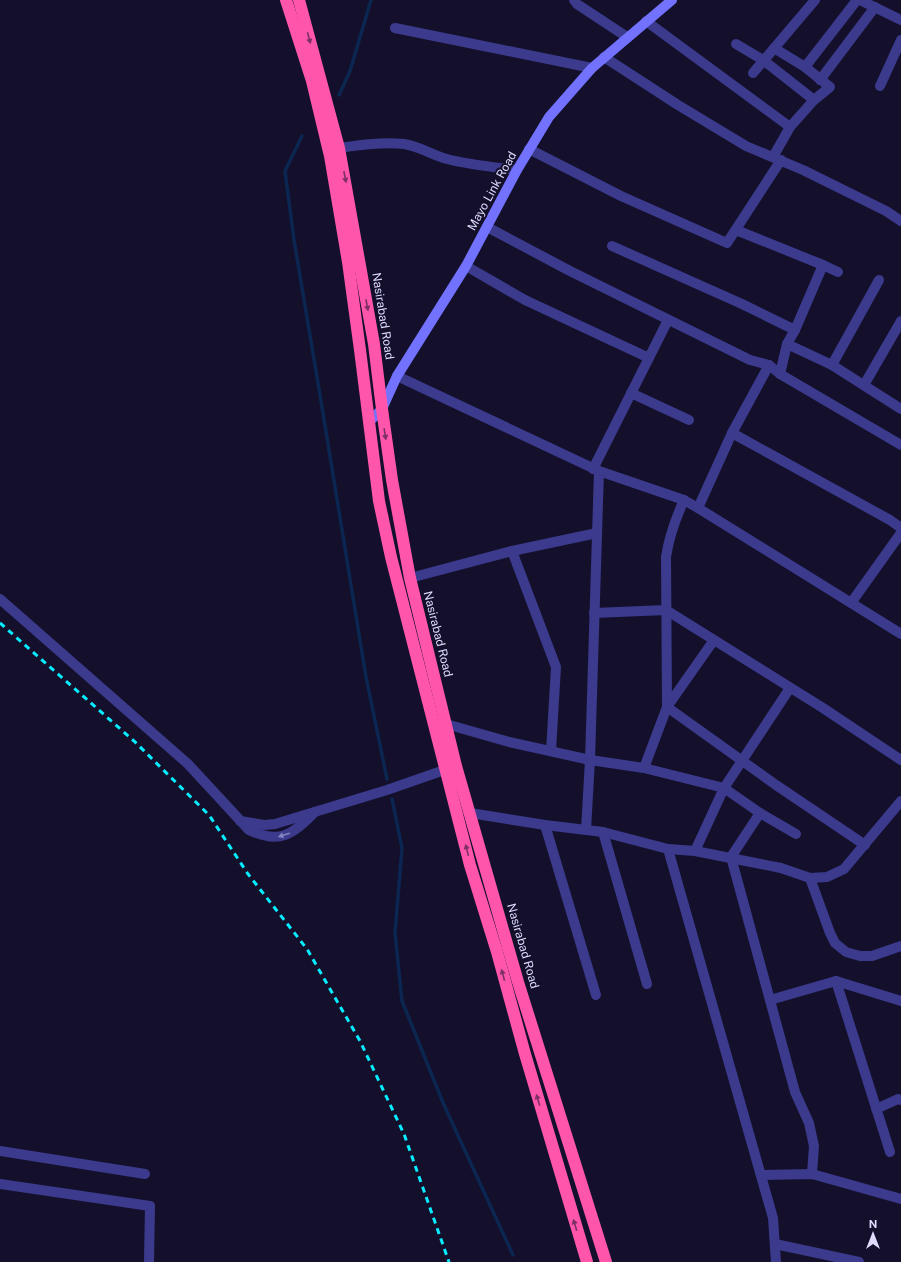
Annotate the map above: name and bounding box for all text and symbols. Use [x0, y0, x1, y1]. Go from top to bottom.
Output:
one-way arrow [307, 31, 313, 44]
street label: Mayo Link Road [465, 149, 519, 233]
one-way arrow [342, 171, 348, 183]
street label: Nasirabad Road [369, 271, 397, 361]
one-way arrow [364, 299, 370, 311]
one-way arrow [382, 428, 388, 440]
street label: Nasirabad Road [421, 590, 455, 678]
one-way arrow [278, 832, 290, 838]
one-way arrow [463, 844, 469, 856]
street label: Nasirabad Road [504, 902, 542, 990]
one-way arrow [500, 969, 506, 981]
one-way arrow [535, 1094, 541, 1106]
north arrow [853, 1214, 893, 1254]
one-way arrow [572, 1218, 578, 1230]
text: N [869, 1218, 877, 1230]

